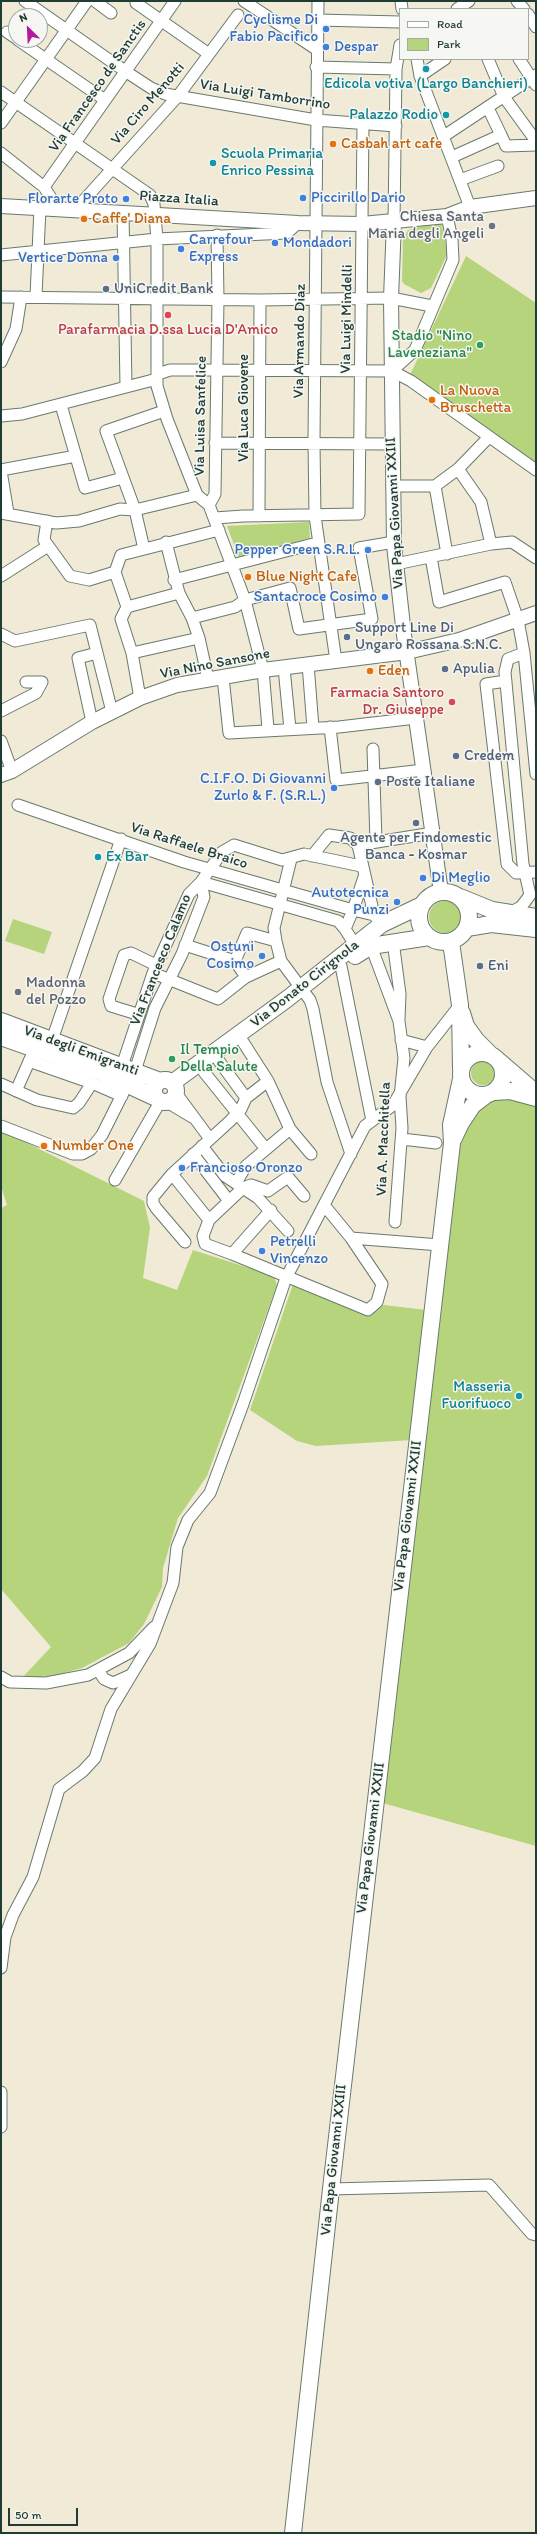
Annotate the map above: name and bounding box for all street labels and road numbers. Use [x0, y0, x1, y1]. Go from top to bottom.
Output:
street label: Via Francesco de Sanctis [45, 16, 151, 156]
street label: Via Ciro Menotti [107, 59, 189, 149]
street label: Via Luigi Tamborrino [198, 76, 332, 114]
street label: Piazza Italia [139, 187, 219, 211]
street label: Via Luigi Mindelli [337, 264, 357, 374]
street label: Via Armando Diaz [290, 283, 310, 399]
street label: Via Luca Giovene [235, 354, 253, 462]
street label: Via Luisa Sanfelice [191, 356, 211, 476]
street label: Via Papa Giovanni XXIII [382, 437, 408, 589]
street label: Via Nino Sansone [159, 645, 271, 683]
street label: Via Raffaele Braico [128, 819, 250, 873]
street label: Via Francesco Calamo [126, 892, 196, 1028]
street label: Via Donato Cirignola [247, 936, 363, 1032]
street label: Via degli Emigranti [21, 1022, 141, 1080]
street label: Via A. Macchitella [373, 1081, 395, 1197]
street label: Via Papa Giovanni XXIII [390, 1439, 426, 1593]
street label: Via Papa Giovanni XXIII [353, 1761, 389, 1915]
street label: Via Papa Giovanni XXIII [317, 2083, 351, 2237]

